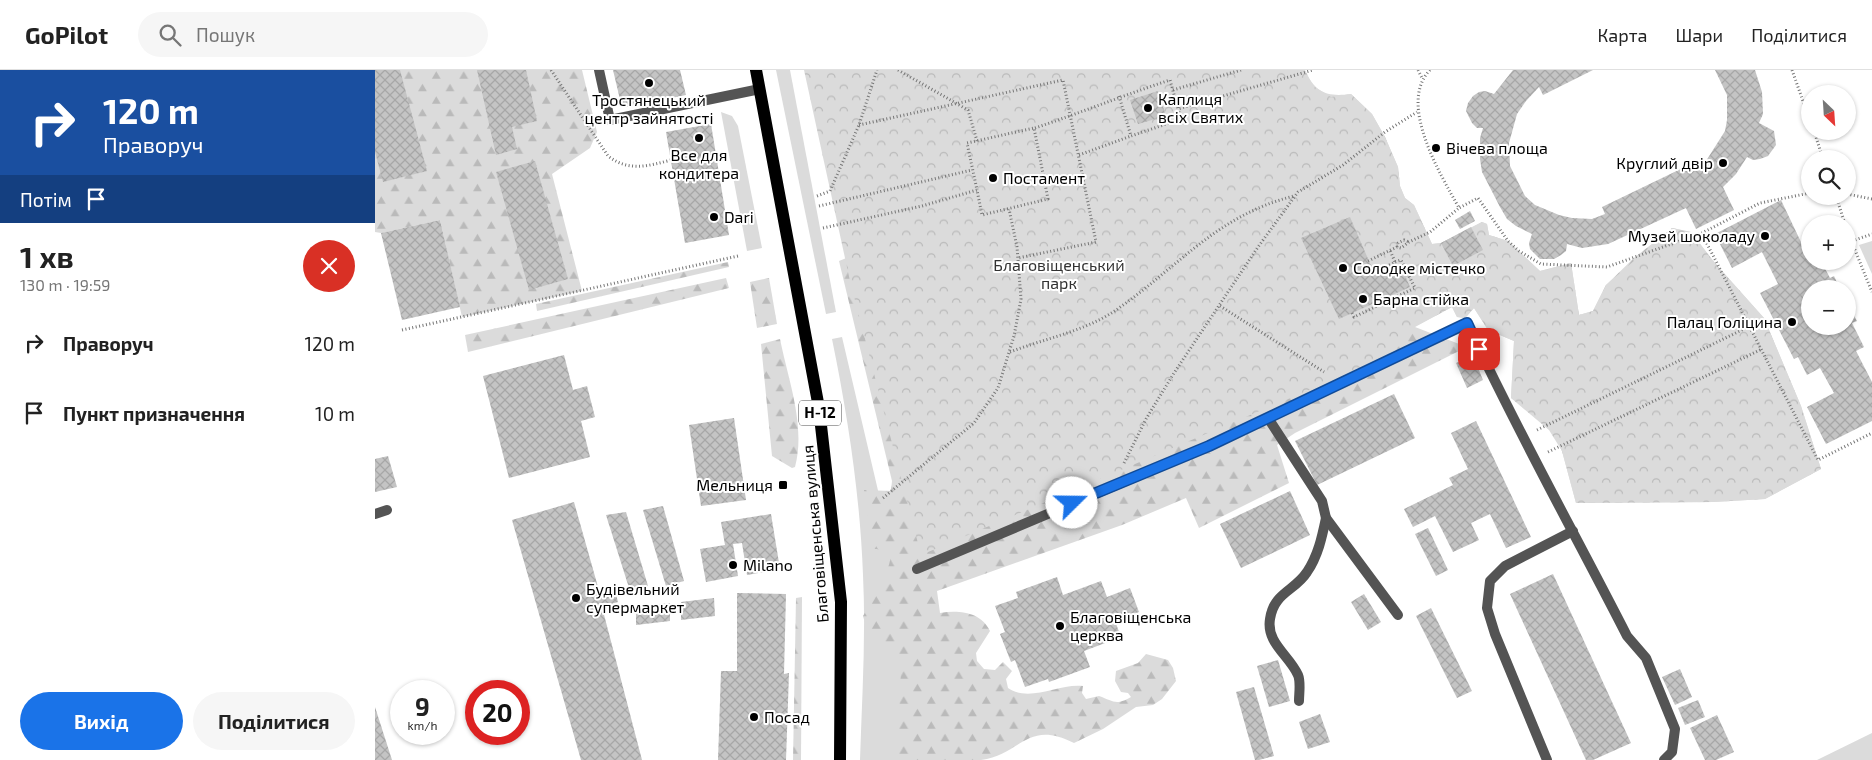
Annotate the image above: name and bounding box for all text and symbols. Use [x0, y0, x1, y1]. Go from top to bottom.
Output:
search box [138, 12, 488, 57]
text: GoPilot [25, 20, 108, 49]
icon: search [156, 21, 184, 49]
text: Пошук [196, 23, 255, 46]
text: Карта [1597, 24, 1647, 46]
text: Шари [1675, 24, 1723, 46]
text: Поділитися [1751, 24, 1847, 46]
marker: Тростянецький центр зайнятості [643, 77, 655, 89]
north arrow [1801, 85, 1856, 140]
map controls [1801, 85, 1856, 335]
text: 120 m [103, 89, 199, 131]
place label: Каплиця всіх Святих [1158, 89, 1244, 126]
icon: right [20, 90, 85, 155]
place label: Тростянецький центр зайнятості [585, 90, 713, 127]
marker: Каплиця всіх Святих [1142, 102, 1154, 114]
text: Праворуч [103, 131, 204, 157]
marker: Все для кондитера [693, 132, 705, 144]
place label: Вічева площа [1446, 138, 1548, 157]
marker: Вічева площа [1430, 142, 1442, 154]
place label: Все для кондитера [659, 145, 739, 182]
button: search [1801, 150, 1856, 205]
place label: Круглий двір [1616, 153, 1713, 173]
marker: Круглий двір [1717, 157, 1729, 169]
place label: Постамент [1003, 168, 1085, 187]
marker: Постамент [987, 172, 999, 184]
icon: arrive [82, 185, 110, 213]
text: Потім [20, 188, 72, 211]
place label: Dari [724, 207, 754, 226]
marker: Dari [708, 211, 720, 223]
button: + [1801, 215, 1856, 270]
place label: Музей шоколаду [1628, 226, 1755, 246]
marker: Музей шоколаду [1759, 230, 1771, 242]
text: 1 хв [20, 238, 74, 274]
button: close [303, 240, 355, 292]
park label: Благовіщенський парк [993, 255, 1125, 292]
place label: Солодке містечко [1353, 258, 1485, 277]
marker: Солодке містечко [1337, 262, 1349, 274]
text: 130 m · 19:59 [20, 275, 110, 294]
button: − [1801, 280, 1856, 335]
place label: Барна стійка [1373, 289, 1469, 308]
marker: Барна стійка [1357, 293, 1369, 305]
place label: Палац Голіцина [1667, 312, 1782, 331]
marker: Палац Голіцина [1786, 316, 1798, 328]
pin [1458, 328, 1500, 370]
icon: right [20, 329, 48, 357]
text: Праворуч [63, 332, 154, 355]
text: 120 m [304, 332, 355, 355]
icon: arrive [1465, 335, 1493, 363]
icon: arrive [20, 399, 48, 427]
road number: Н-12 [799, 400, 841, 426]
text: Пункт призначення [63, 402, 245, 425]
text: 10 m [315, 402, 355, 425]
street label: Благовіщенська вулиця [797, 444, 833, 624]
place label: Мельниця [696, 475, 773, 494]
position arrow [1045, 476, 1097, 528]
marker: Мельниця [777, 479, 789, 491]
place label: Milano [743, 555, 793, 574]
marker: Milano [727, 559, 739, 571]
place label: Будівельний супермаркет [586, 579, 685, 617]
marker: Будівельний супермаркет [570, 592, 582, 604]
place label: Благовіщенська церква [1070, 607, 1191, 644]
marker: Благовіщенська церква [1054, 620, 1066, 632]
speed limit sign: 20 [465, 680, 530, 745]
text: 9 [415, 691, 430, 721]
button: Вихід [20, 692, 183, 750]
button: Поділитися [193, 692, 355, 750]
place label: Посад [764, 707, 810, 726]
marker: Посад [748, 711, 760, 723]
text: km/h [408, 718, 437, 732]

